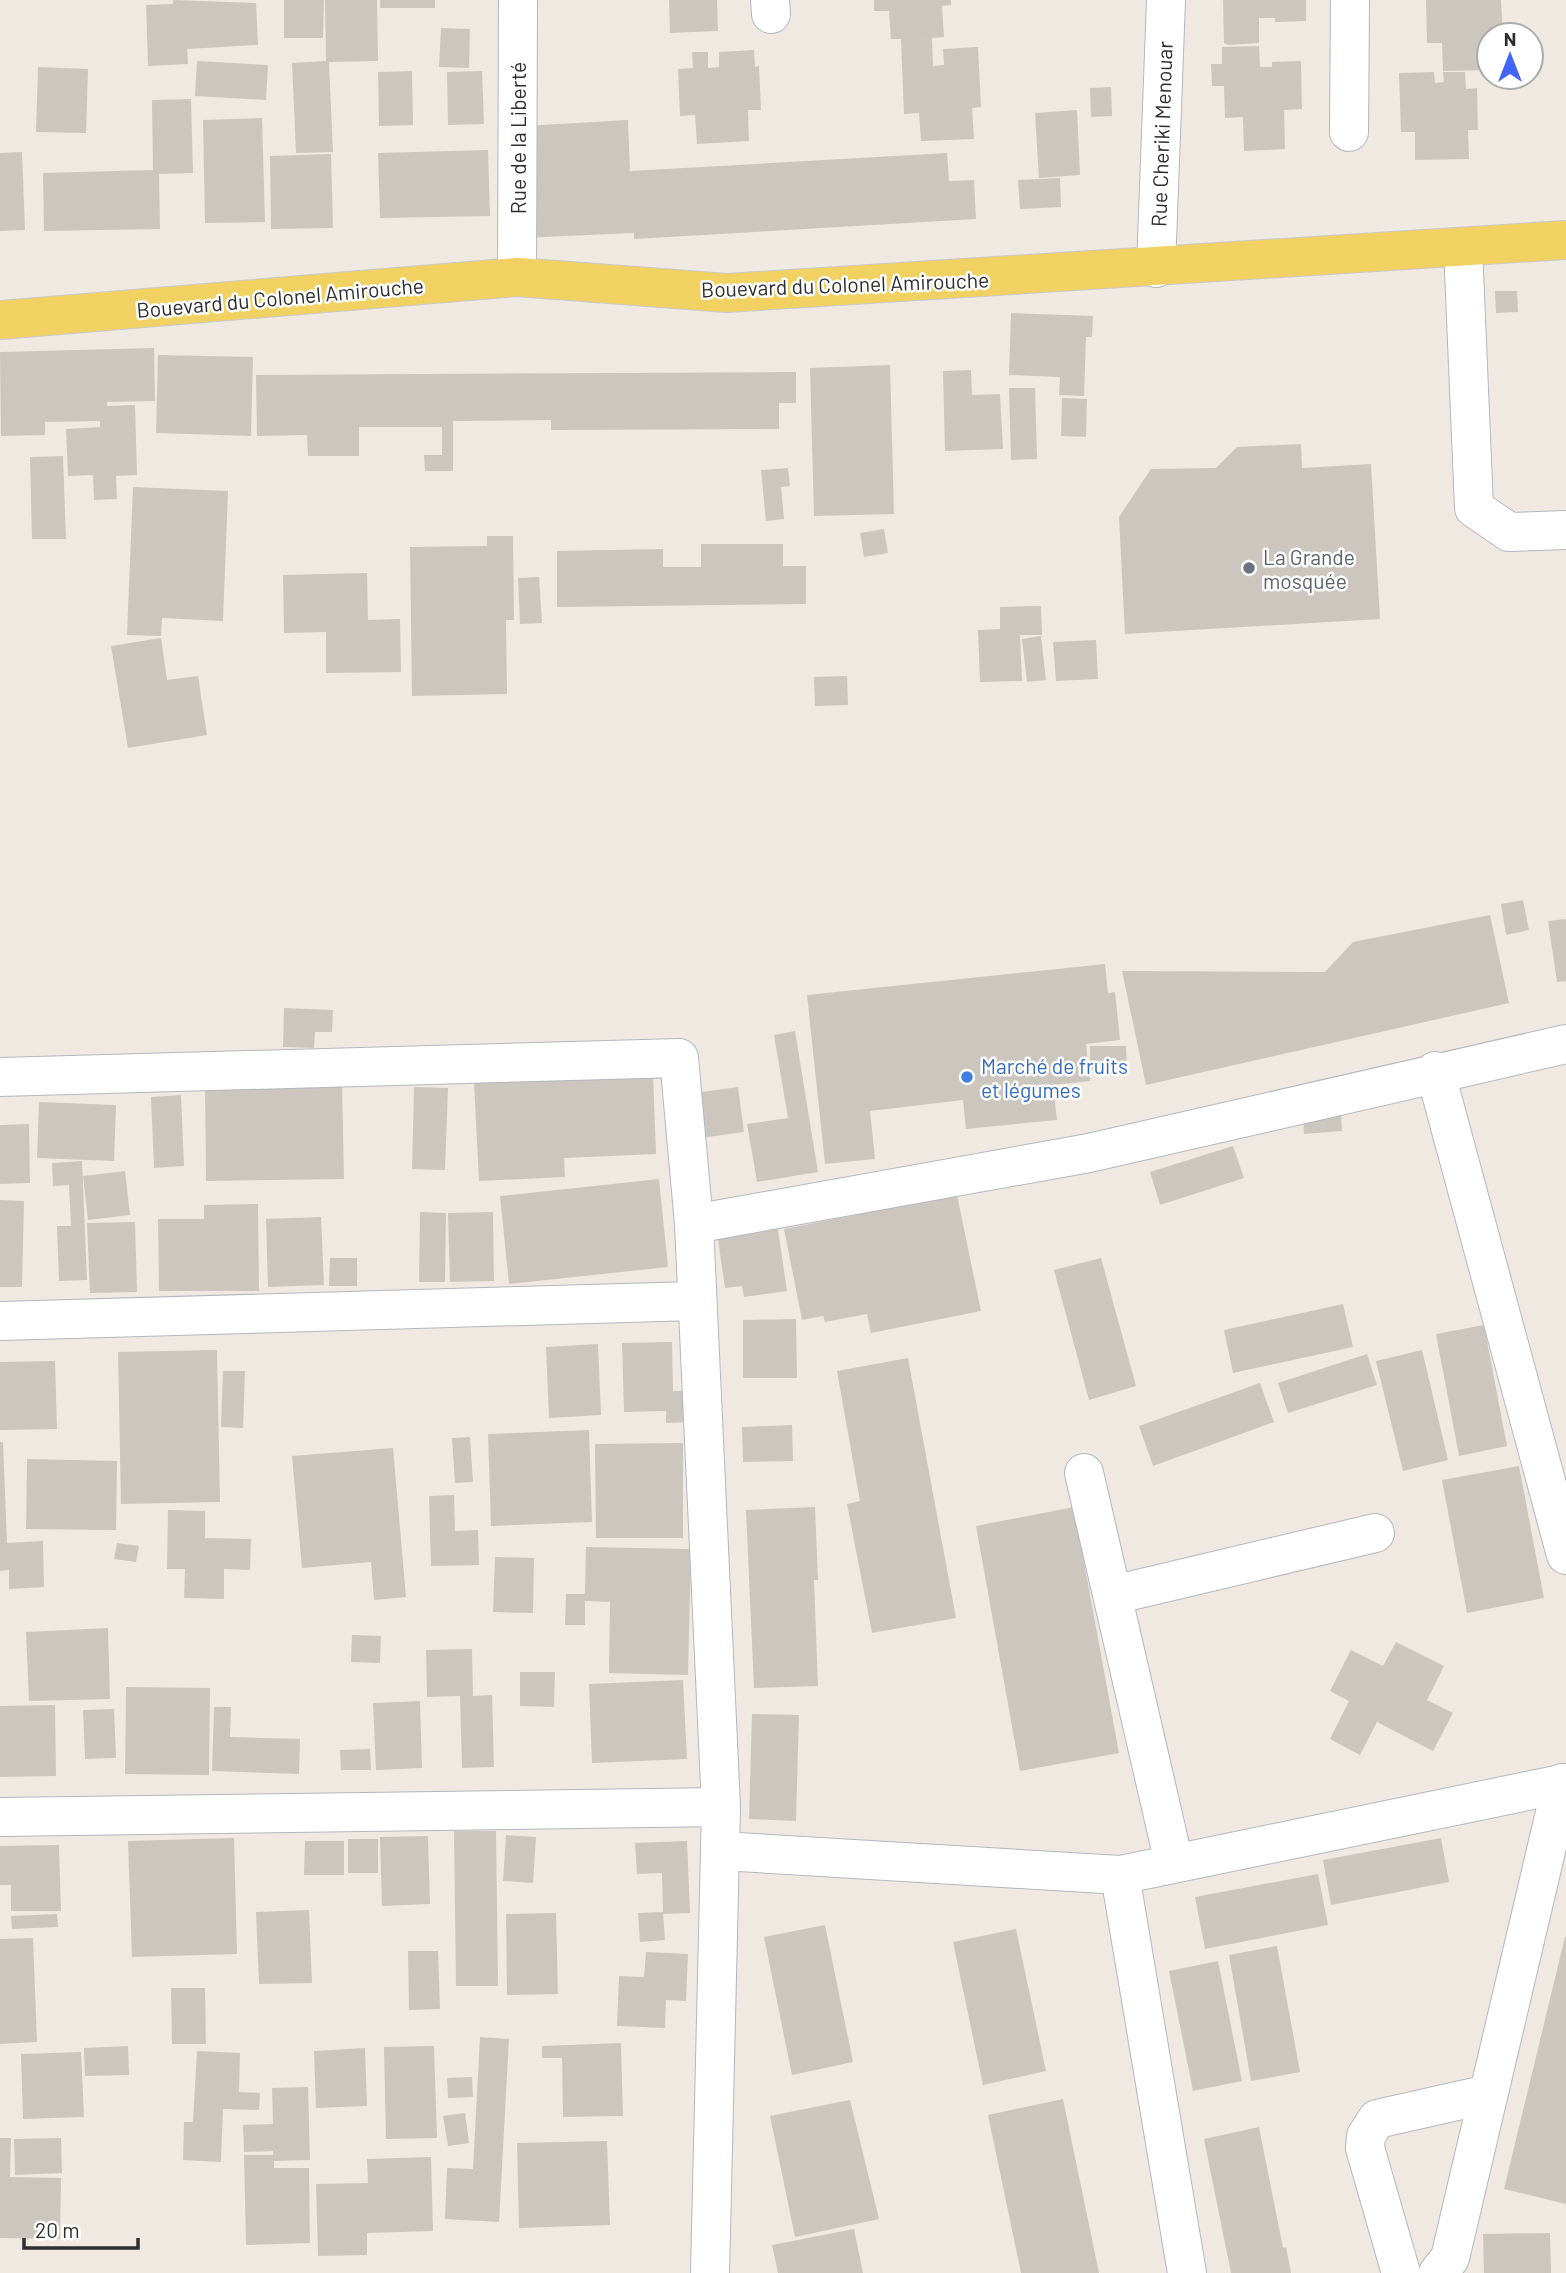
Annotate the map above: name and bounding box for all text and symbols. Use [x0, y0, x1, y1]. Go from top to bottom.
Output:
north arrow [1475, 21, 1545, 91]
text: N [1504, 27, 1516, 50]
street label: Rue Cheriki Menouar [1145, 40, 1177, 227]
street label: Rue de la Liberté [505, 62, 530, 214]
street label: Bouevard du Colonel Amirouche [701, 266, 989, 302]
street label: Bouevard du Colonel Amirouche [135, 272, 425, 322]
place label: La Grande mosquée [1263, 544, 1355, 593]
marker: La Grande mosquée [1241, 560, 1257, 576]
place label: Marché de fruits et légumes [981, 1053, 1128, 1102]
marker: Marché de fruits et légumes [959, 1069, 975, 1085]
scale bar [24, 2206, 138, 2250]
text: 20 m [35, 2217, 80, 2242]

